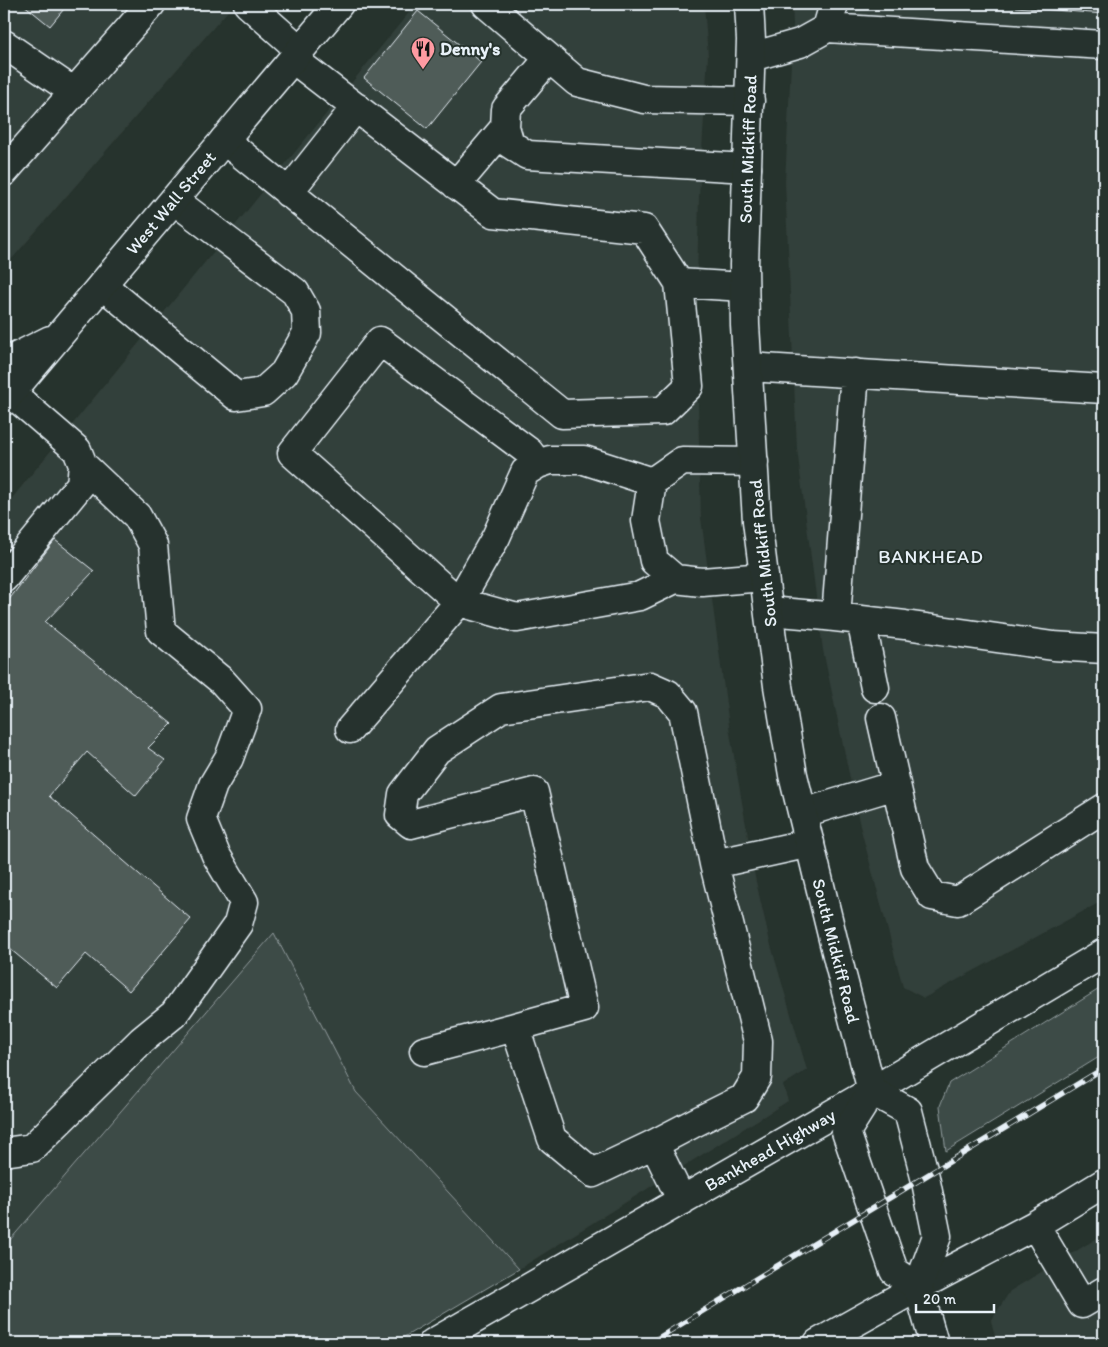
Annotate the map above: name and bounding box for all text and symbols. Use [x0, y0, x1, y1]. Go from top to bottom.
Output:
restaurant icon: Denny's [410, 36, 436, 70]
place label: Denny's [440, 38, 500, 60]
street label: South Midkiff Road [734, 74, 762, 224]
street label: West Wall Street [121, 147, 221, 259]
street label: South Midkiff Road [744, 478, 782, 628]
district label: BANKHEAD [878, 545, 984, 568]
street label: South Midkiff Road [807, 876, 865, 1026]
street label: Bankhead Highway [701, 1103, 840, 1196]
scale bar [916, 1282, 993, 1314]
text: 20 m [923, 1290, 957, 1308]

